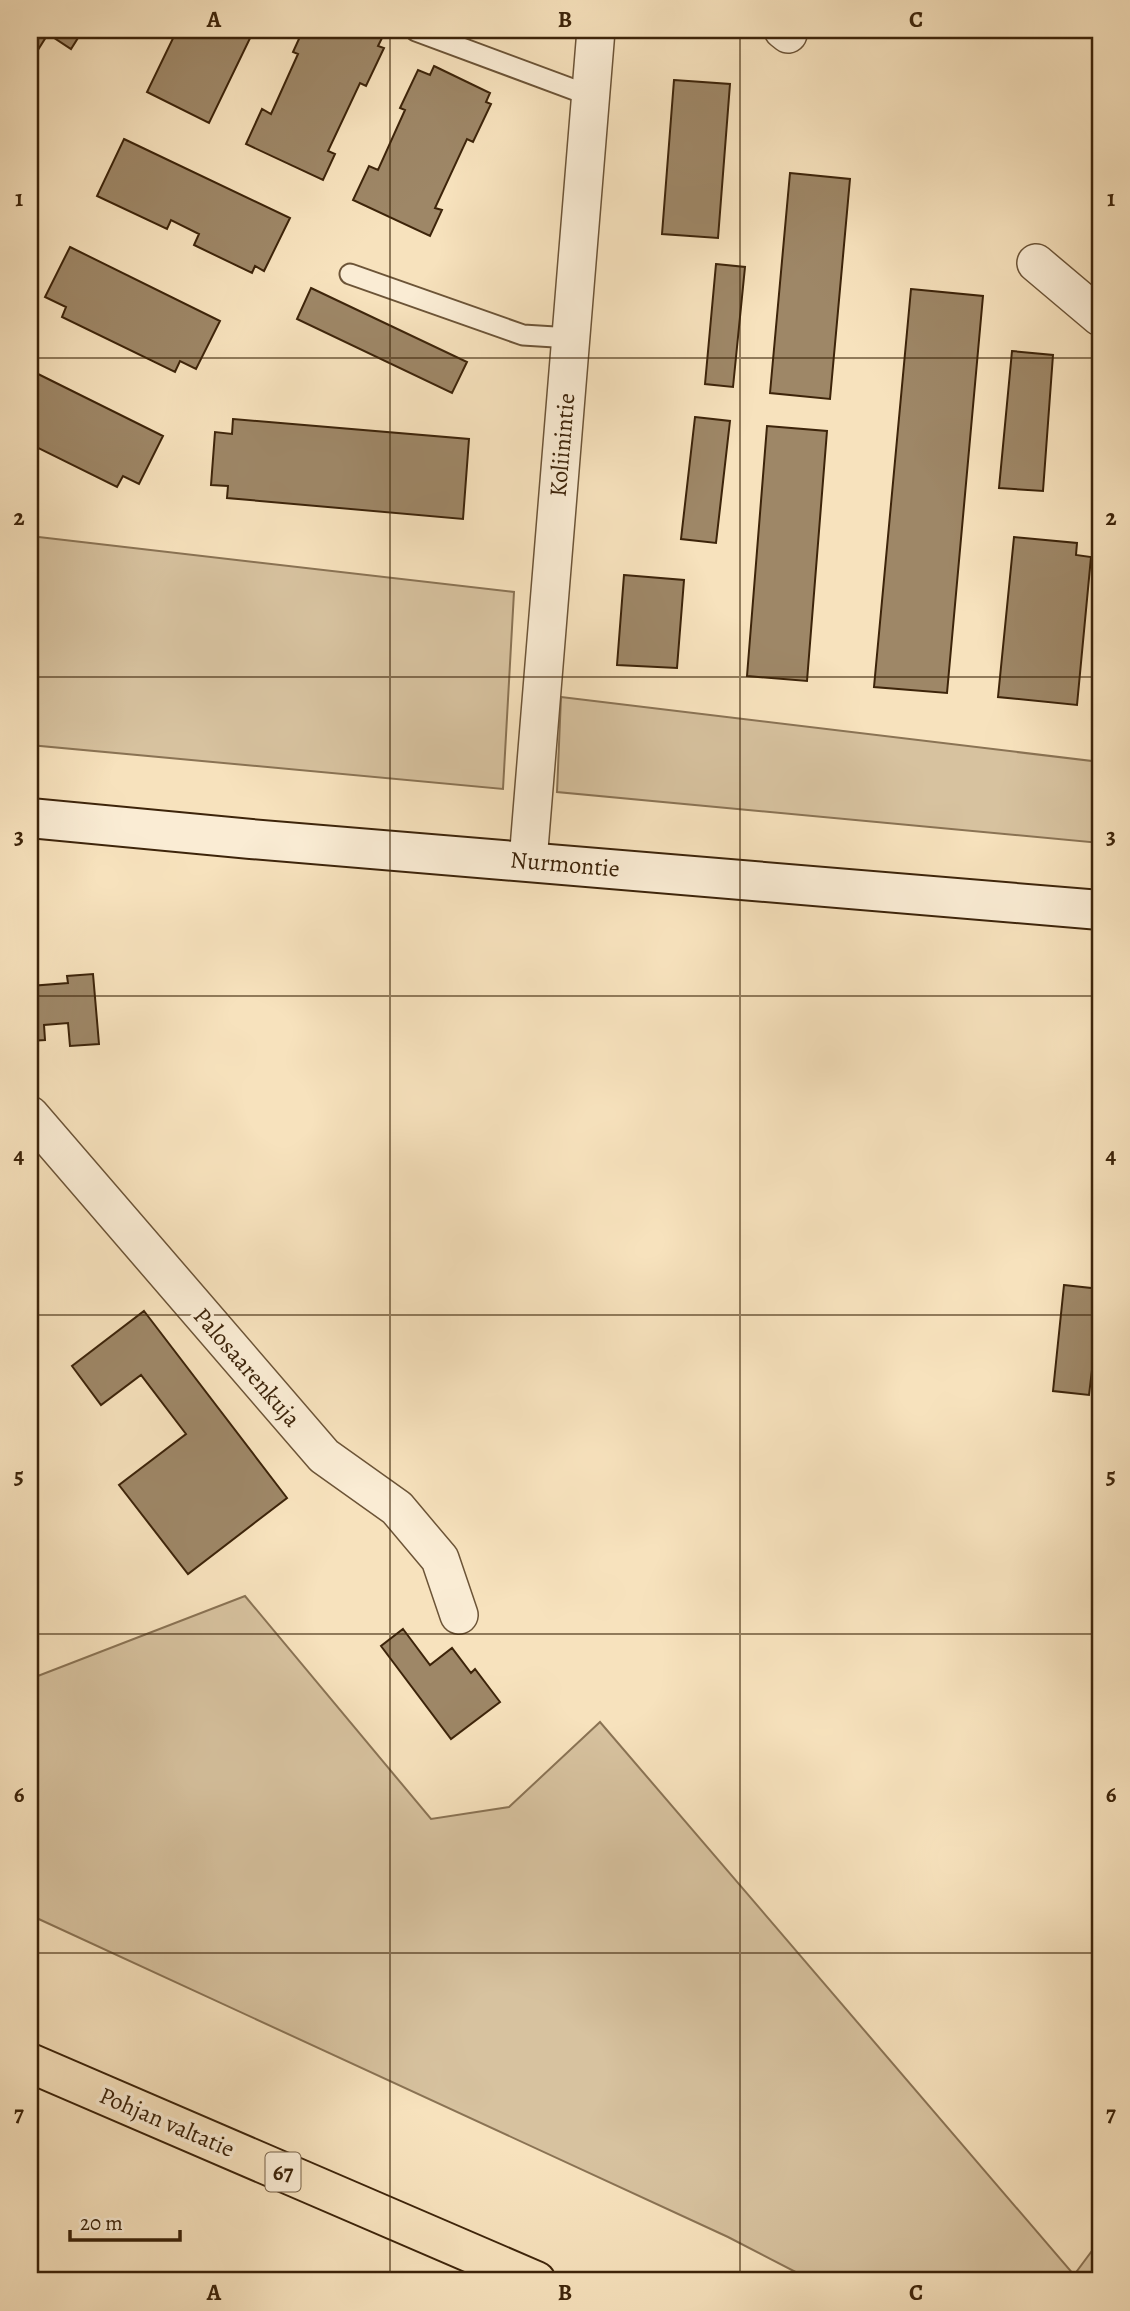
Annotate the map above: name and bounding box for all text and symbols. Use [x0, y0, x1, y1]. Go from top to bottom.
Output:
text: A [206, 4, 222, 35]
text: B [558, 4, 572, 35]
text: C [909, 4, 923, 35]
text: 1 [15, 183, 23, 214]
text: 1 [1107, 183, 1115, 214]
street label: Koliinintie [542, 392, 582, 498]
text: 2 [13, 502, 25, 533]
text: 2 [1105, 502, 1117, 533]
text: 3 [14, 821, 24, 852]
text: 3 [1106, 821, 1116, 852]
street label: Nurmontie [509, 843, 621, 885]
text: 4 [14, 1140, 25, 1171]
text: 4 [1106, 1140, 1117, 1171]
street label: Palosaarenkuja [186, 1300, 308, 1434]
text: 5 [14, 1460, 24, 1491]
text: 5 [1106, 1460, 1116, 1491]
text: 6 [14, 1779, 25, 1810]
text: 6 [1106, 1779, 1117, 1810]
street label: Pohjan valtatie [95, 2079, 239, 2165]
text: 7 [14, 2098, 24, 2129]
text: 7 [1106, 2098, 1116, 2129]
road number: 67 [266, 2152, 300, 2192]
scale bar [70, 2199, 180, 2243]
text: 20 m [80, 2209, 123, 2237]
text: A [206, 2277, 222, 2308]
text: B [558, 2277, 572, 2308]
text: C [909, 2277, 923, 2308]

